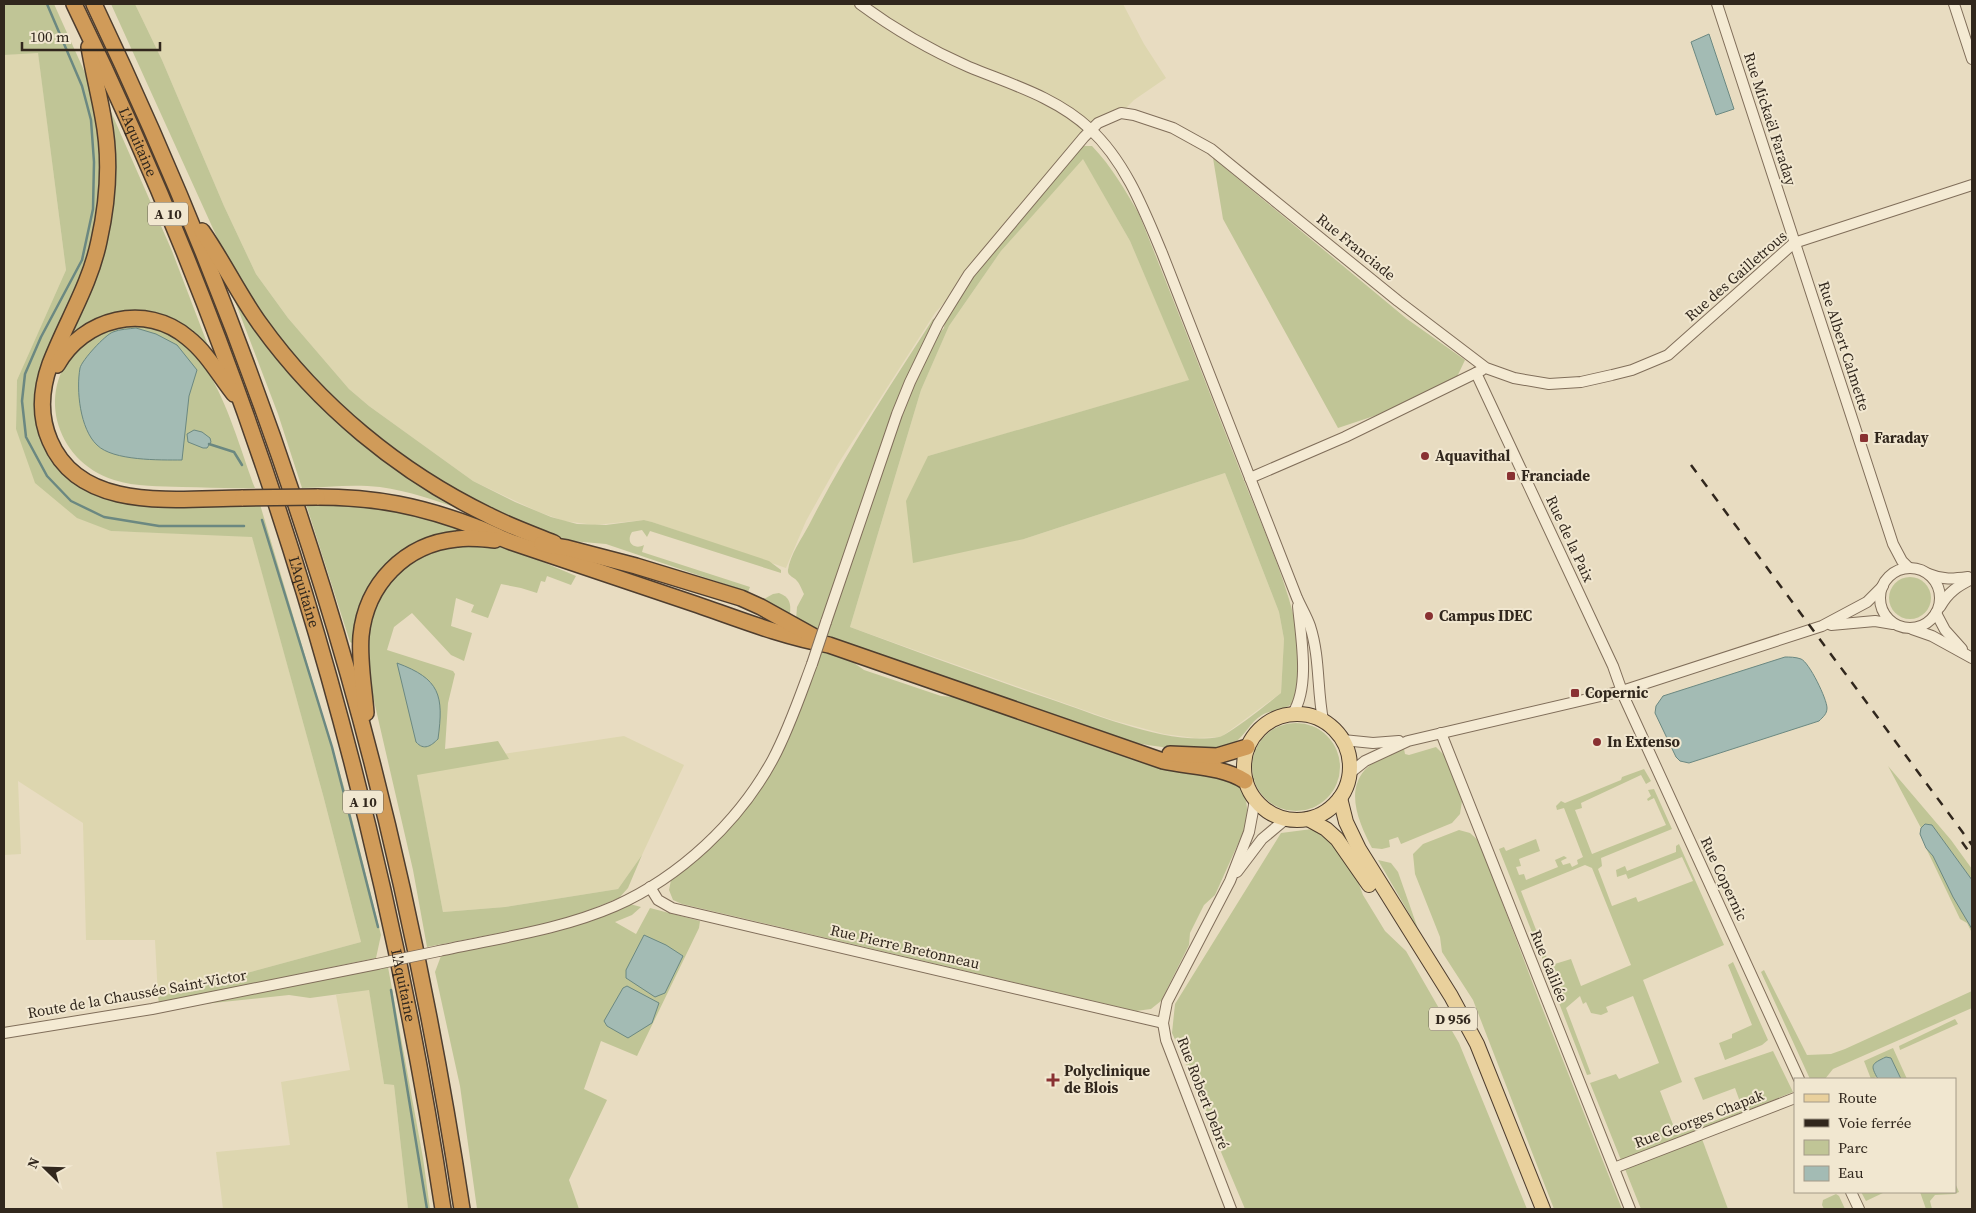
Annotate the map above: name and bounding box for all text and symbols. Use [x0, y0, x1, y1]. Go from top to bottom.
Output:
scale bar [22, 20, 160, 52]
text: 100 m [30, 26, 70, 47]
street label: Rue Mickaël Faraday [1739, 50, 1802, 188]
street label: L'Aquitaine [114, 104, 163, 180]
road number: A 10 [148, 202, 188, 225]
street label: Rue Franciade [1312, 208, 1401, 285]
street label: Rue des Gailletrous [1680, 225, 1791, 326]
street label: Rue Albert Calmette [1814, 278, 1875, 414]
place label: Faraday [1874, 427, 1929, 448]
marker: Faraday [1858, 432, 1870, 444]
place label: Aquavithal [1435, 445, 1510, 466]
marker: Aquavithal [1419, 450, 1431, 462]
place label: Franciade [1521, 465, 1590, 486]
marker: Franciade [1505, 470, 1517, 482]
street label: Rue de la Paix [1541, 492, 1600, 586]
street label: L'Aquitaine [284, 553, 325, 630]
place label: Campus IDEC [1439, 605, 1532, 626]
marker: Campus IDEC [1423, 610, 1435, 622]
place label: Copernic [1585, 682, 1649, 703]
marker: Copernic [1569, 687, 1581, 699]
place label: In Extenso [1607, 731, 1681, 752]
marker: In Extenso [1591, 736, 1603, 748]
road number: A 10 [343, 790, 383, 814]
street label: Rue Copernic [1696, 833, 1753, 924]
street label: Rue Pierre Bretonneau [828, 919, 982, 974]
street label: Rue Galilée [1526, 927, 1574, 1005]
street label: L'Aquitaine [386, 947, 422, 1024]
street label: Route de la Chaussée Saint-Victor [26, 964, 249, 1023]
road number: D 956 [1429, 1008, 1477, 1030]
street label: Rue Robert Debré [1172, 1034, 1235, 1152]
place label: Polyclinique de Blois [1064, 1060, 1150, 1098]
marker: Polyclinique de Blois [1046, 1073, 1060, 1087]
legend [1794, 1078, 1956, 1193]
street label: Rue Georges Chapak [1631, 1084, 1767, 1153]
text: Route [1838, 1087, 1877, 1108]
text: Voie ferrée [1838, 1112, 1912, 1133]
text: Parc [1838, 1137, 1868, 1158]
north arrow [20, 1143, 70, 1193]
text: N [22, 1154, 44, 1172]
text: Eau [1838, 1162, 1864, 1183]

